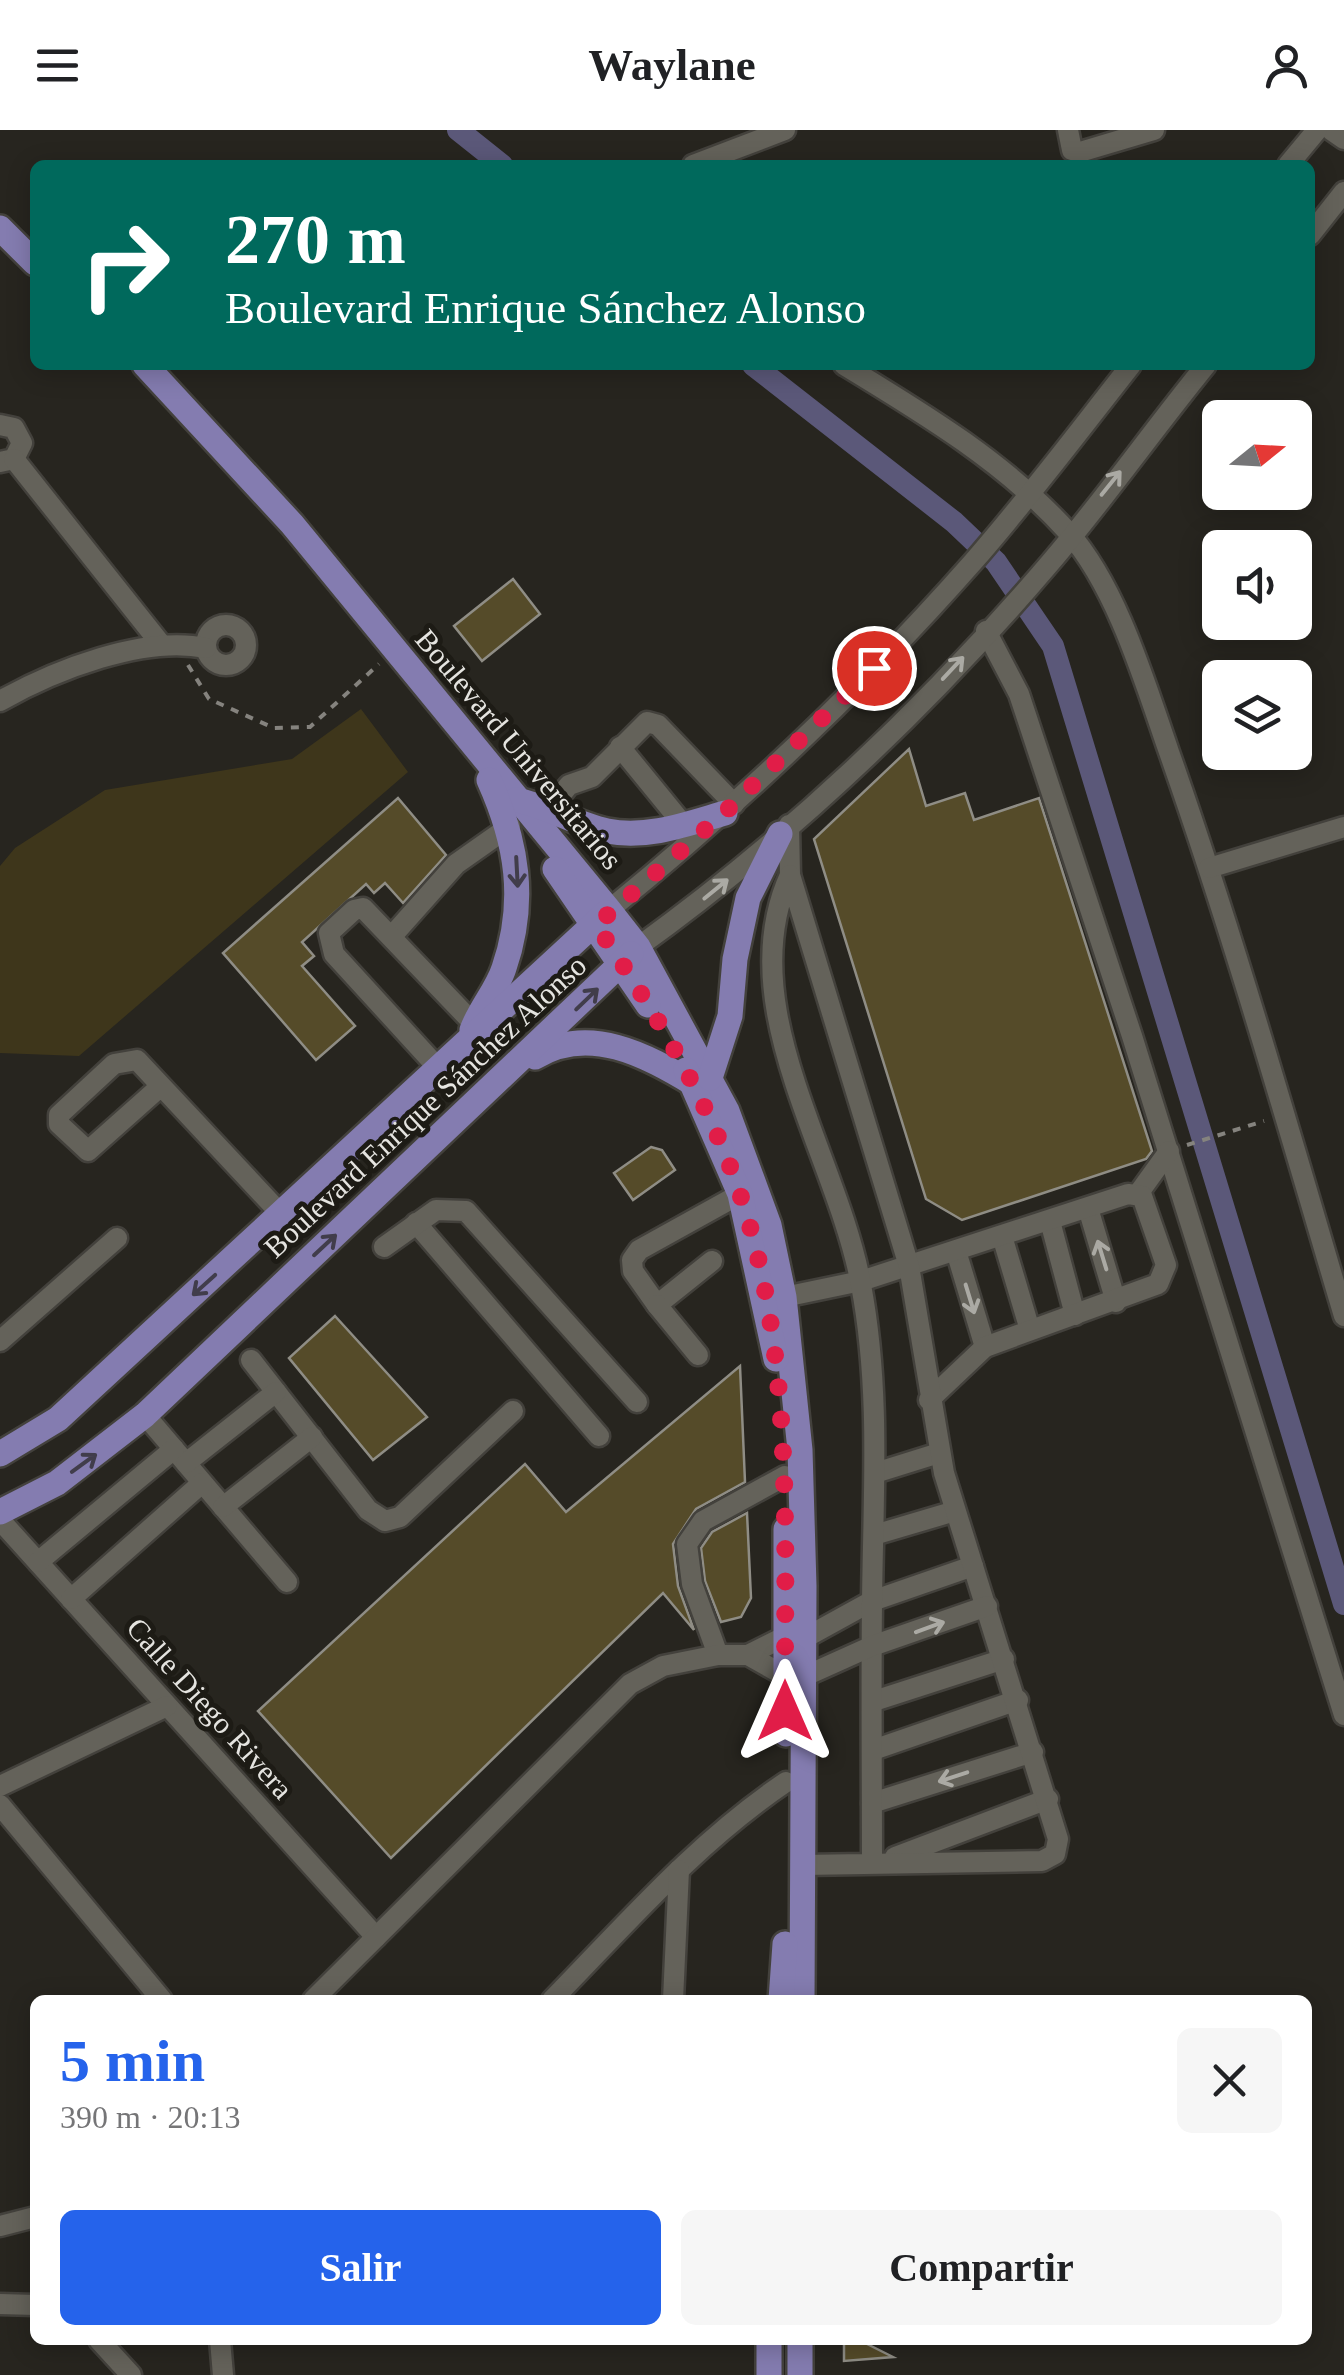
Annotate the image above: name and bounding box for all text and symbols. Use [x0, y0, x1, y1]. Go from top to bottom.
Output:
icon: menu [30, 38, 85, 93]
icon: person [1259, 38, 1314, 93]
text: Waylane [588, 40, 756, 90]
icon: right [60, 200, 190, 330]
text: 270 m [225, 201, 406, 278]
text: Boulevard Enrique Sánchez Alonso [225, 283, 866, 333]
north arrow [1202, 400, 1312, 510]
map controls [1202, 400, 1312, 770]
one-way arrow [1100, 471, 1122, 497]
button: sound [1202, 530, 1312, 640]
street label: Boulevard Universitarios [409, 623, 629, 875]
pin [832, 626, 917, 711]
icon: arrive [847, 641, 902, 696]
one-way arrow [942, 656, 965, 681]
button: layers [1202, 660, 1312, 770]
one-way arrow [507, 855, 526, 888]
one-way arrow [702, 879, 729, 900]
street label: Boulevard Enrique Sánchez Alonso [257, 948, 593, 1264]
one-way arrow [575, 987, 599, 1011]
one-way arrow [312, 1233, 336, 1257]
one-way arrow [1092, 1240, 1110, 1271]
one-way arrow [192, 1273, 217, 1296]
one-way arrow [962, 1283, 980, 1314]
one-way arrow [70, 1453, 97, 1474]
street label: Calle Diego Rivera [120, 1611, 300, 1805]
one-way arrow [913, 1617, 944, 1635]
position arrow [733, 1659, 837, 1763]
one-way arrow [937, 1770, 969, 1788]
text: 5 min [60, 2028, 205, 2094]
button: close [1177, 2028, 1282, 2133]
text: 390 m · 20:13 [60, 2099, 240, 2135]
button: Salir [60, 2210, 661, 2325]
button: Compartir [681, 2210, 1282, 2325]

